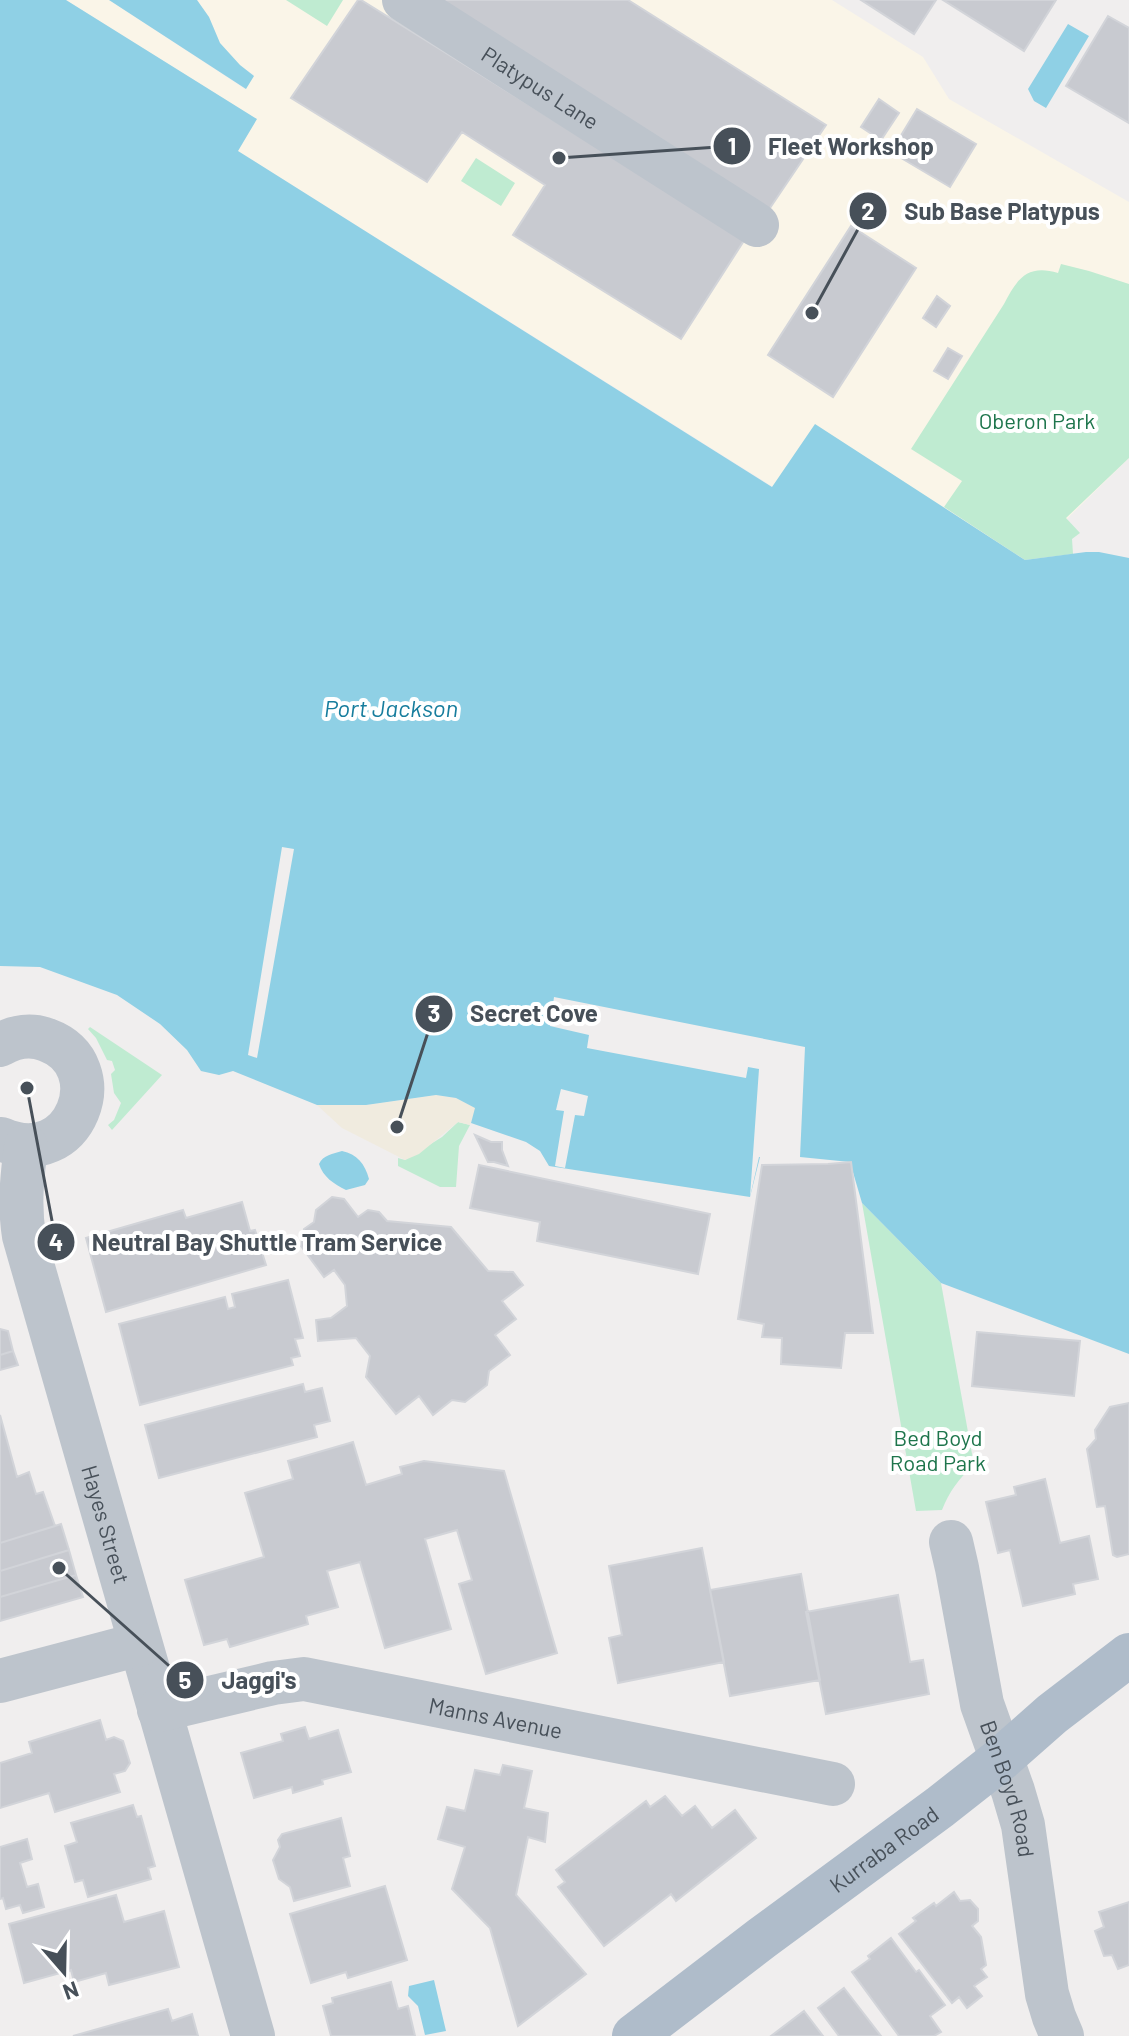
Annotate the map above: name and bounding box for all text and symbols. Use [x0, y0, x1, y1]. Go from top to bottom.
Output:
street label: Platypus Lane [477, 40, 604, 134]
callout: Fleet Workshop [712, 122, 950, 170]
text: 1 [728, 131, 736, 160]
text: Fleet Workshop [768, 131, 934, 160]
callout: Sub Base Platypus [848, 187, 1115, 235]
text: 2 [861, 196, 875, 225]
text: Sub Base Platypus [904, 196, 1100, 225]
park label: Oberon Park [979, 407, 1095, 433]
water label: Port Jackson [324, 693, 458, 722]
callout: Secret Cove [414, 990, 614, 1038]
text: 3 [428, 998, 440, 1027]
text: Secret Cove [470, 998, 598, 1027]
callout: Neutral Bay Shuttle Tram Service [36, 1218, 459, 1266]
text: 4 [49, 1227, 63, 1256]
text: Neutral Bay Shuttle Tram Service [92, 1227, 442, 1256]
park label: Bed Boyd Road Park [890, 1424, 986, 1475]
street label: Hayes Street [77, 1462, 136, 1586]
callout: Jaggi's [165, 1656, 312, 1704]
text: 5 [179, 1665, 192, 1694]
text: Jaggi's [222, 1665, 297, 1694]
street label: Manns Avenue [427, 1691, 565, 1743]
street label: Ben Boyd Road [976, 1717, 1040, 1859]
street label: Kurraba Road [824, 1800, 943, 1897]
north arrow [24, 1932, 104, 2012]
text: N [60, 1977, 83, 2006]

